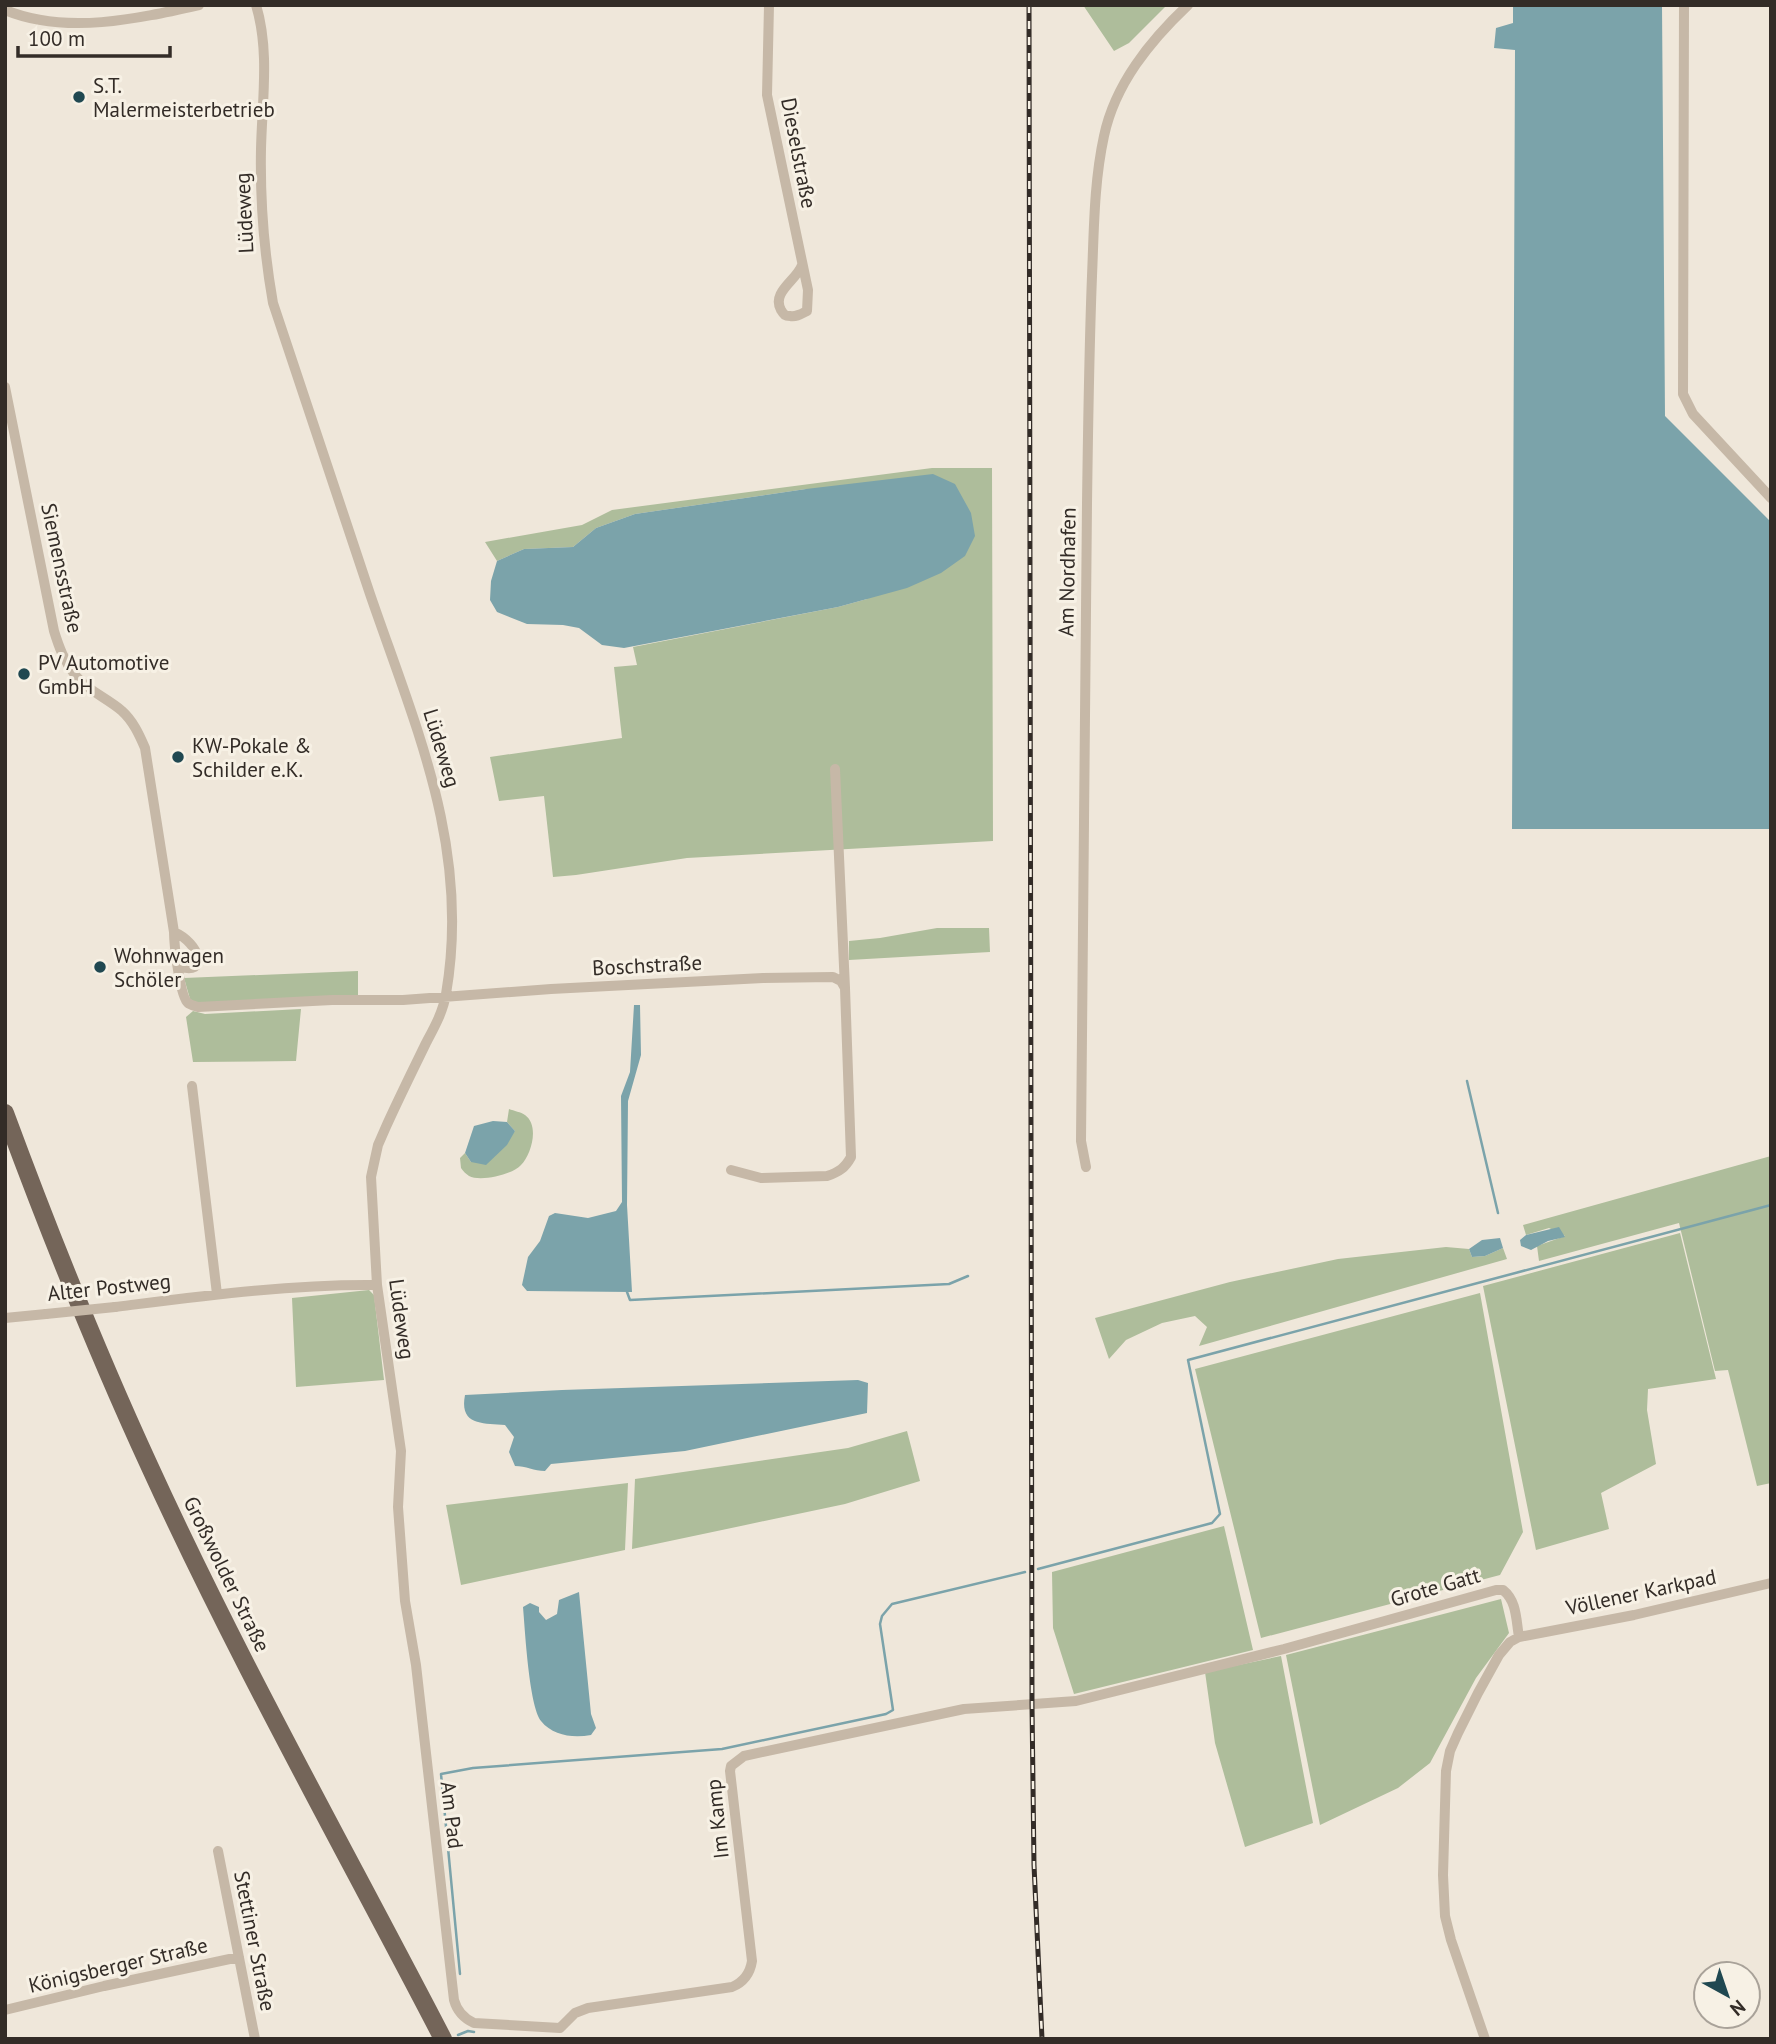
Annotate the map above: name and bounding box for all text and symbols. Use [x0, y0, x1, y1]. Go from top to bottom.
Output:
scale bar [18, 14, 170, 58]
text: 100 m [28, 25, 85, 52]
place label: S.T. Malermeisterbetrieb [93, 72, 275, 123]
marker: S.T. Malermeisterbetrieb [71, 89, 87, 105]
street label: Dieselstraße [775, 95, 823, 211]
street label: Lüdeweg [228, 172, 260, 254]
street label: Siemensstraße [35, 501, 89, 635]
street label: Am Nordhafen [1052, 507, 1082, 637]
place label: PV Automotive GmbH [38, 649, 169, 700]
marker: PV Automotive GmbH [16, 666, 32, 682]
street label: Lüdeweg [417, 705, 467, 791]
place label: KW-Pokale & Schilder e.K. [192, 732, 311, 783]
marker: KW-Pokale & Schilder e.K. [170, 749, 186, 765]
place label: Wohnwagen Schöler [114, 942, 224, 993]
street label: Boschstraße [591, 949, 703, 981]
marker: Wohnwagen Schöler [92, 959, 108, 975]
street label: Alter Postweg [46, 1267, 172, 1307]
street label: Lüdeweg [383, 1277, 421, 1361]
street label: Großwolder Straße [178, 1492, 276, 1656]
street label: Grote Gatt [1387, 1561, 1483, 1613]
street label: Völlener Karkpad [1562, 1563, 1719, 1621]
street label: Im Kamp [699, 1778, 735, 1860]
street label: Am Pad [434, 1780, 470, 1850]
street label: Stettiner Straße [228, 1869, 282, 2013]
street label: Königsberger Straße [26, 1931, 210, 1999]
north arrow [1692, 1960, 1762, 2030]
text: N [1725, 1995, 1750, 2021]

